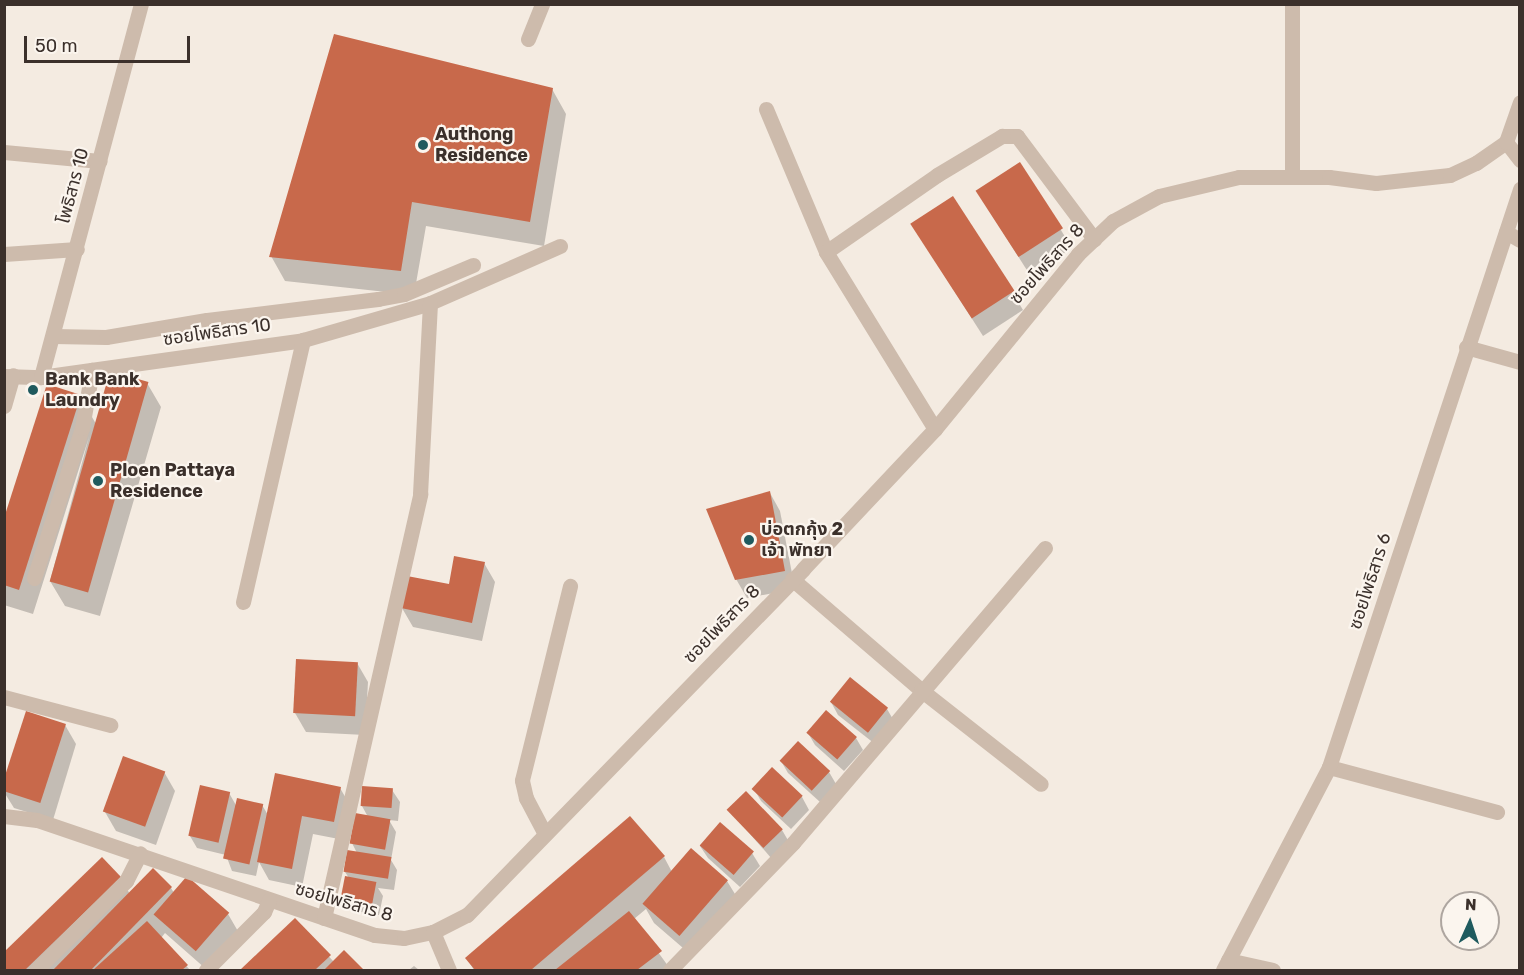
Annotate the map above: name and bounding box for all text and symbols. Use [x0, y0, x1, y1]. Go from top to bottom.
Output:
scale bar [27, 24, 194, 62]
text: 50 m [35, 35, 78, 57]
place label: Authong Residence [435, 124, 528, 166]
marker: Authong Residence [416, 138, 430, 152]
street label: โพธิสาร 10 [53, 146, 93, 226]
street label: ซอยโพธิสาร 8 [1005, 219, 1089, 309]
street label: ซอยโพธิสาร 10 [162, 314, 272, 350]
place label: Bank Bank Laundry [45, 369, 140, 412]
marker: Bank Bank Laundry [26, 383, 40, 397]
place label: Ploen Pattaya Residence [110, 460, 235, 502]
marker: Ploen Pattaya Residence [91, 474, 105, 488]
place label: บ่อตกกุ้ง 2 เจ้า พัทยา [761, 519, 843, 562]
street label: ซอยโพธิสาร 6 [1344, 530, 1396, 632]
marker: บ่อตกกุ้ง 2 เจ้า พัทยา [742, 533, 756, 547]
street label: ซอยโพธิสาร 8 [679, 580, 765, 668]
street label: ซอยโพธิสาร 8 [293, 878, 395, 926]
north arrow [1440, 891, 1500, 951]
text: N [1465, 895, 1477, 914]

